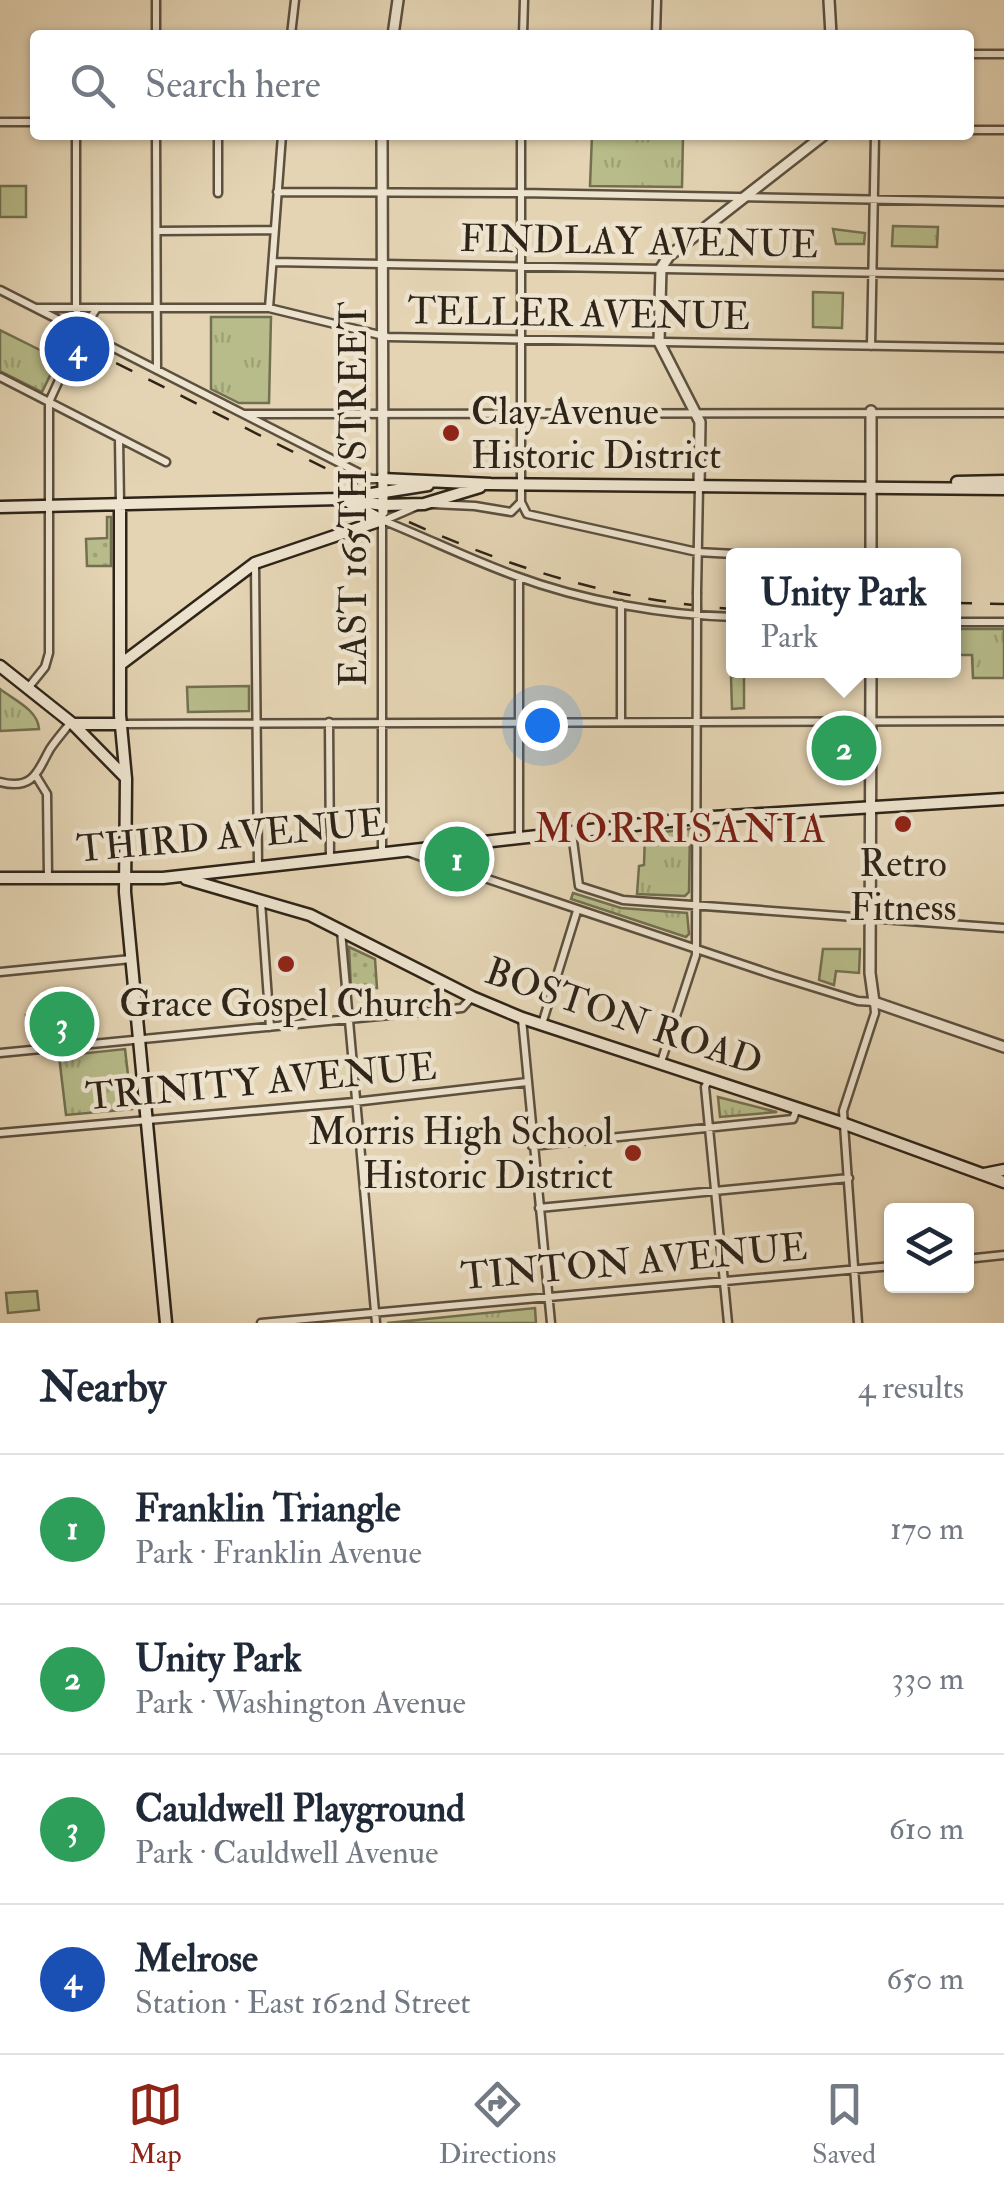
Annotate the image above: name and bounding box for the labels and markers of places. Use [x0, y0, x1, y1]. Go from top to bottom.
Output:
pin: 4 [44, 312, 110, 386]
place label: Clay Avenue Historic District [471, 388, 721, 480]
marker: Clay Avenue Historic District [440, 422, 462, 444]
pin: 2 [812, 710, 876, 786]
marker: Retro Fitness [892, 813, 914, 835]
pin: 1 [424, 822, 490, 896]
place label: Retro Fitness [849, 840, 957, 932]
marker: Grace Gospel Church [275, 953, 297, 975]
place label: Grace Gospel Church [119, 980, 453, 1028]
pin: 3 [30, 986, 94, 1062]
place label: Morris High School Historic District [309, 1108, 613, 1200]
marker: Morris High School Historic District [622, 1142, 644, 1164]

